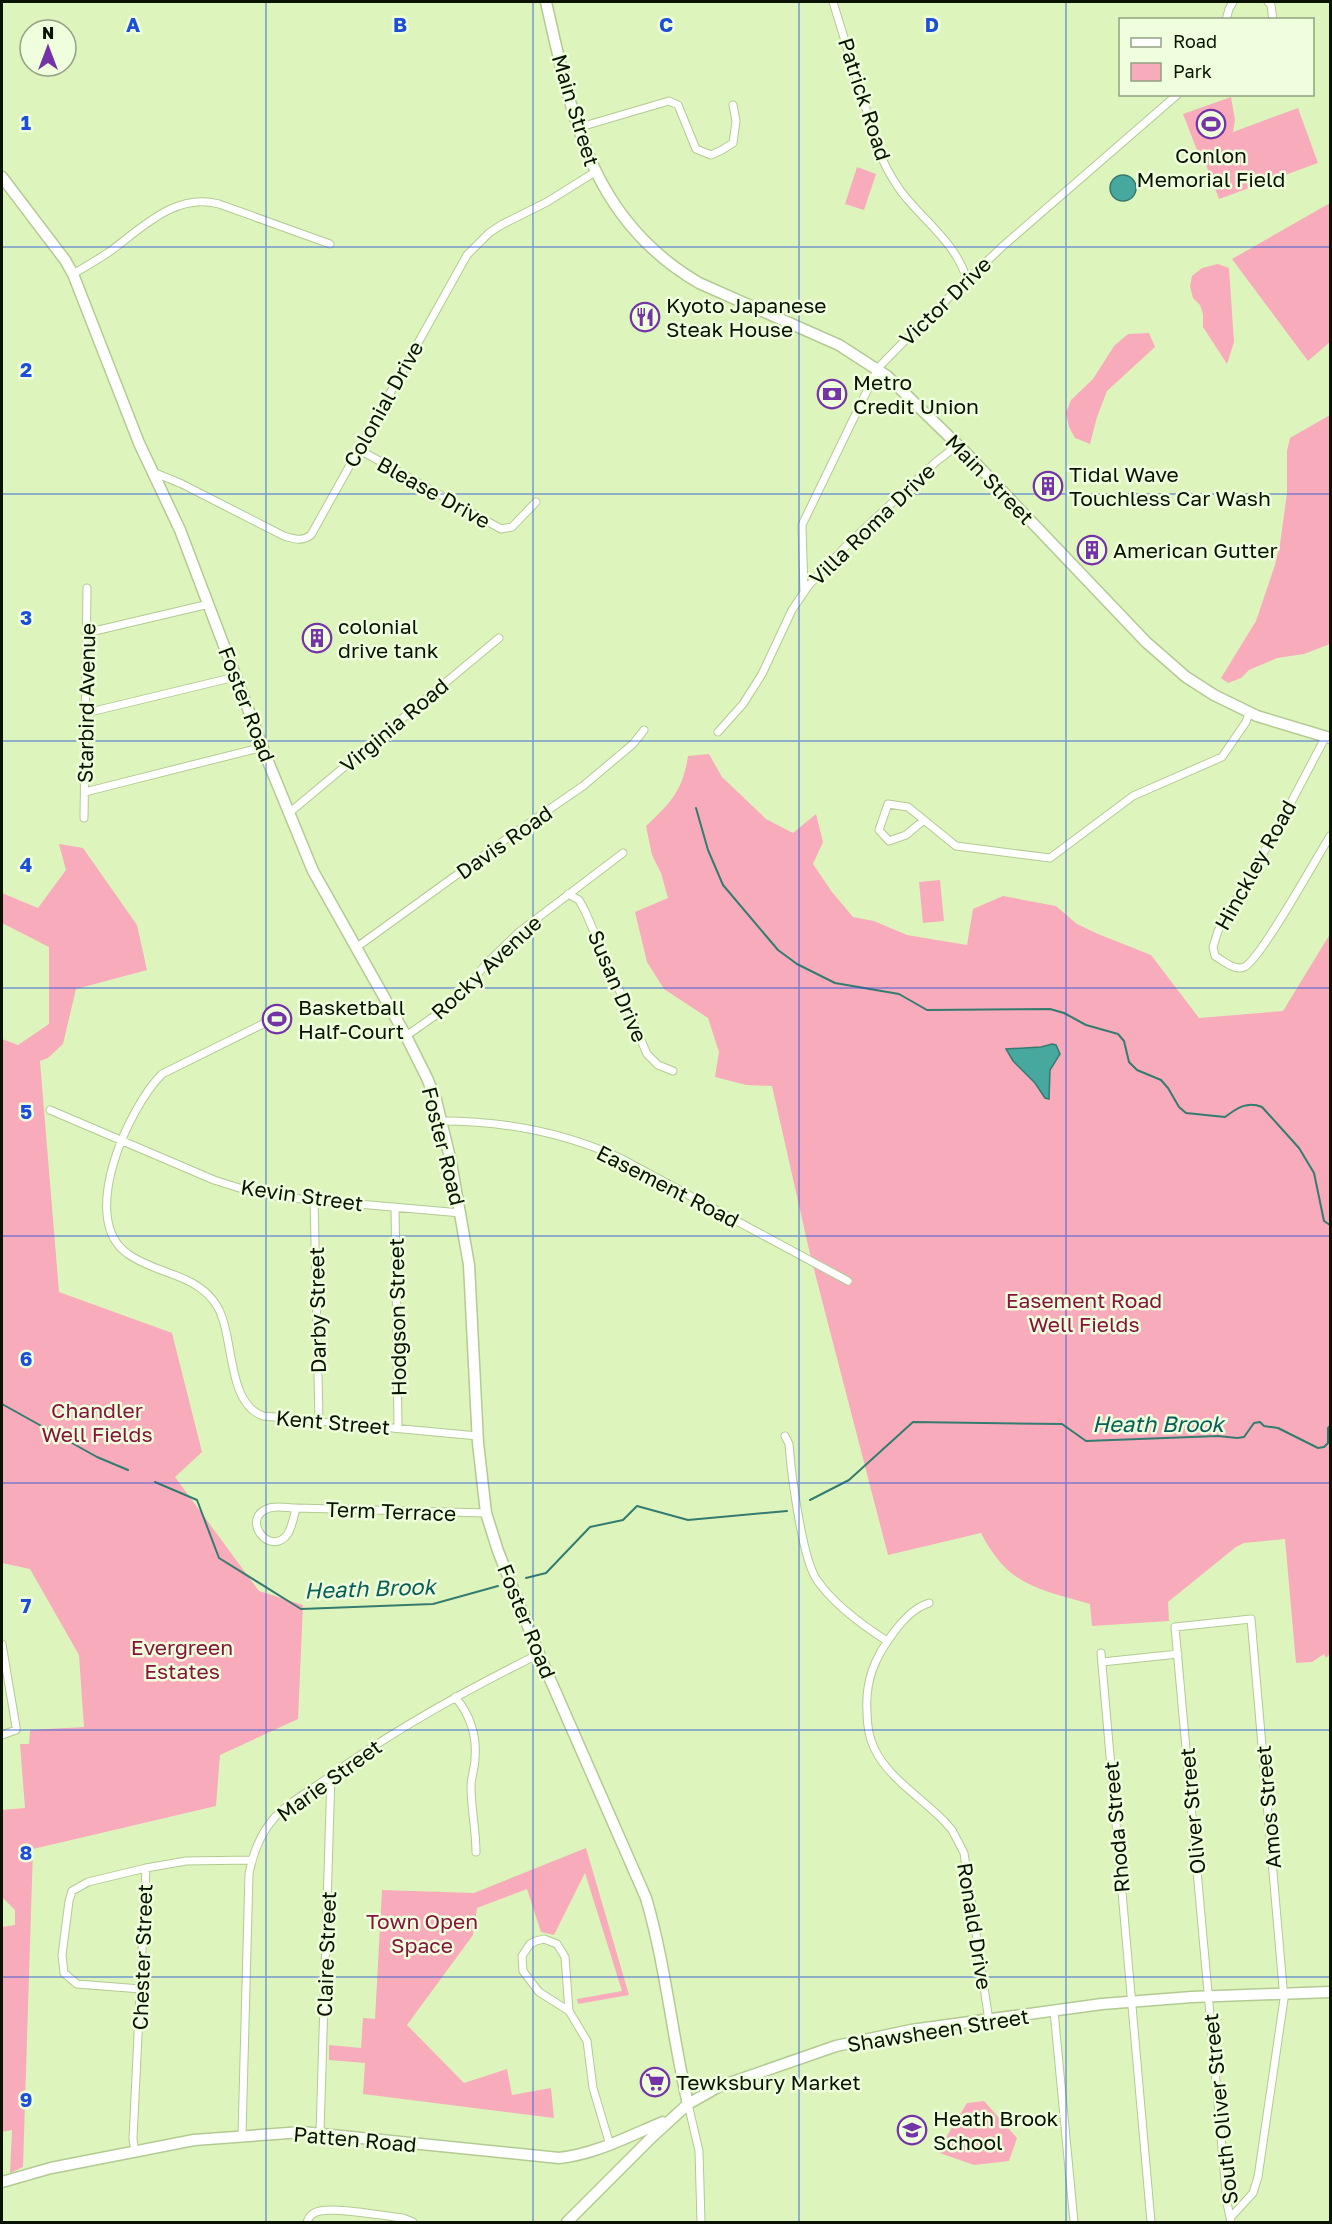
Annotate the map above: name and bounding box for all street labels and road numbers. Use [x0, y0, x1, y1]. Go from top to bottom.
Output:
street label: Patrick Road [833, 34, 897, 164]
street label: Main Street [547, 51, 605, 169]
street label: Victor Drive [894, 251, 996, 351]
street label: Colonial Drive [338, 336, 428, 472]
street label: Main Street [940, 428, 1040, 530]
street label: Blease Drive [373, 450, 495, 534]
street label: Villa Roma Drive [804, 457, 940, 591]
street label: Starbird Avenue [72, 623, 100, 783]
street label: Foster Road [213, 643, 281, 765]
street label: Virginia Road [335, 672, 453, 778]
street label: Hinckley Road [1209, 795, 1301, 935]
street label: Davis Road [451, 799, 557, 885]
street label: Rocky Avenue [425, 909, 547, 1025]
street label: Susan Drive [583, 926, 653, 1046]
street label: Foster Road [417, 1084, 471, 1208]
street label: Easement Road [592, 1139, 744, 1233]
street label: Kevin Street [239, 1174, 365, 1216]
street label: Hodgson Street [383, 1238, 411, 1396]
street label: Darby Street [303, 1247, 331, 1373]
street label: Kent Street [275, 1404, 391, 1440]
street label: Term Terrace [325, 1496, 457, 1526]
street label: Foster Road [492, 1560, 562, 1682]
street label: Marie Street [271, 1733, 387, 1827]
street label: Amos Street [1250, 1744, 1286, 1870]
street label: Oliver Street [1174, 1747, 1210, 1875]
street label: Rhoda Street [1097, 1760, 1135, 1894]
street label: Ronald Drive [952, 1861, 998, 1991]
street label: Chester Street [126, 1883, 158, 2031]
street label: Claire Street [311, 1891, 341, 2017]
street label: Shawsheen Street [845, 2003, 1031, 2057]
street label: South Oliver Street [1197, 2012, 1243, 2206]
street label: Patten Road [292, 2121, 418, 2157]

